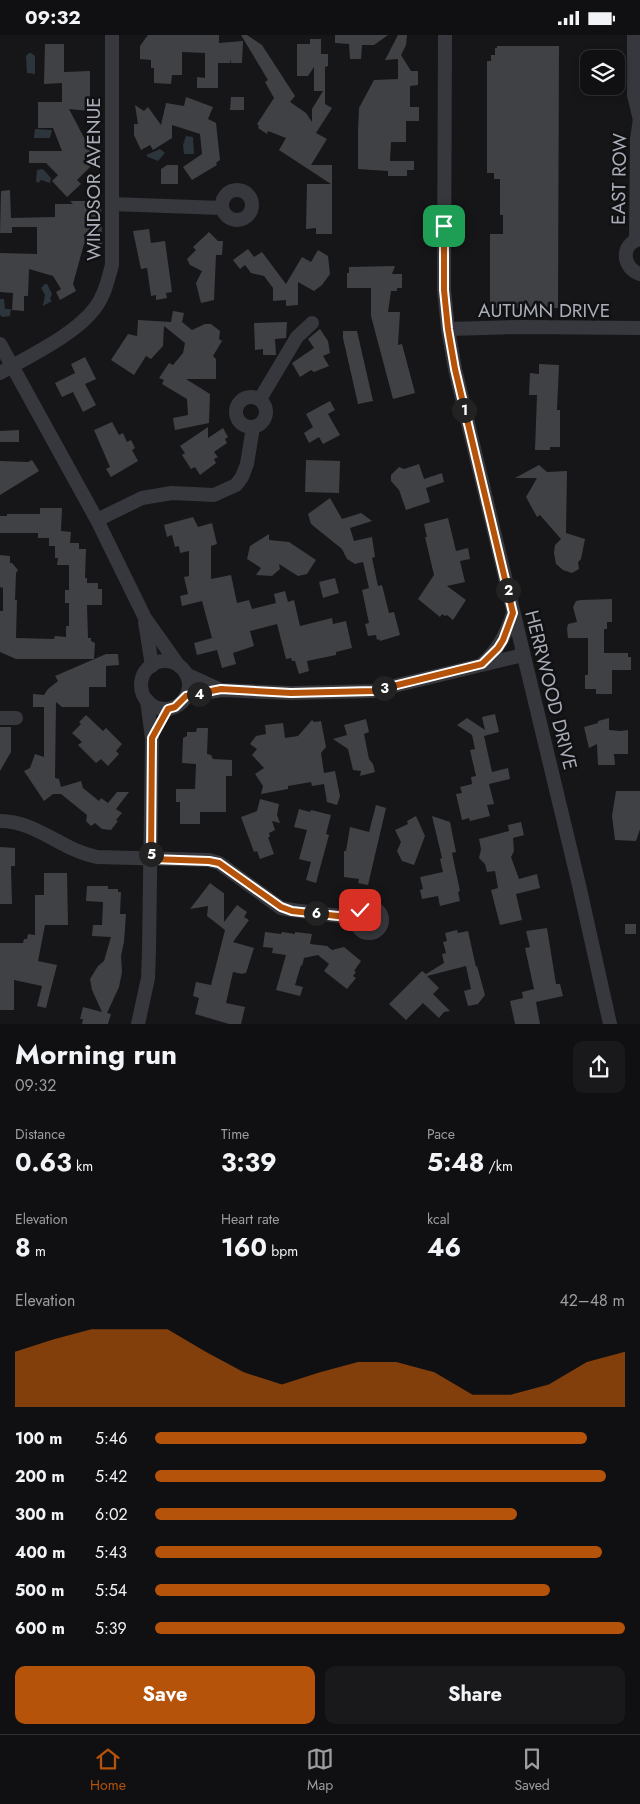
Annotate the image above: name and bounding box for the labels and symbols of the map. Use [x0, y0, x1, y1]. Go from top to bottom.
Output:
street label: WINDSOR AVENUE [80, 97, 107, 261]
street label: EAST ROW [605, 133, 633, 225]
pin [423, 205, 465, 247]
street label: AUTUMN DRIVE [478, 297, 610, 324]
pin: 1 [452, 397, 476, 423]
pin: 2 [496, 577, 520, 603]
street label: HERRWOOD DRIVE [518, 607, 584, 773]
pin: 3 [372, 675, 396, 701]
pin: 4 [186, 681, 212, 707]
pin: 5 [138, 841, 164, 867]
pin [339, 889, 381, 931]
pin: 6 [304, 901, 328, 925]

